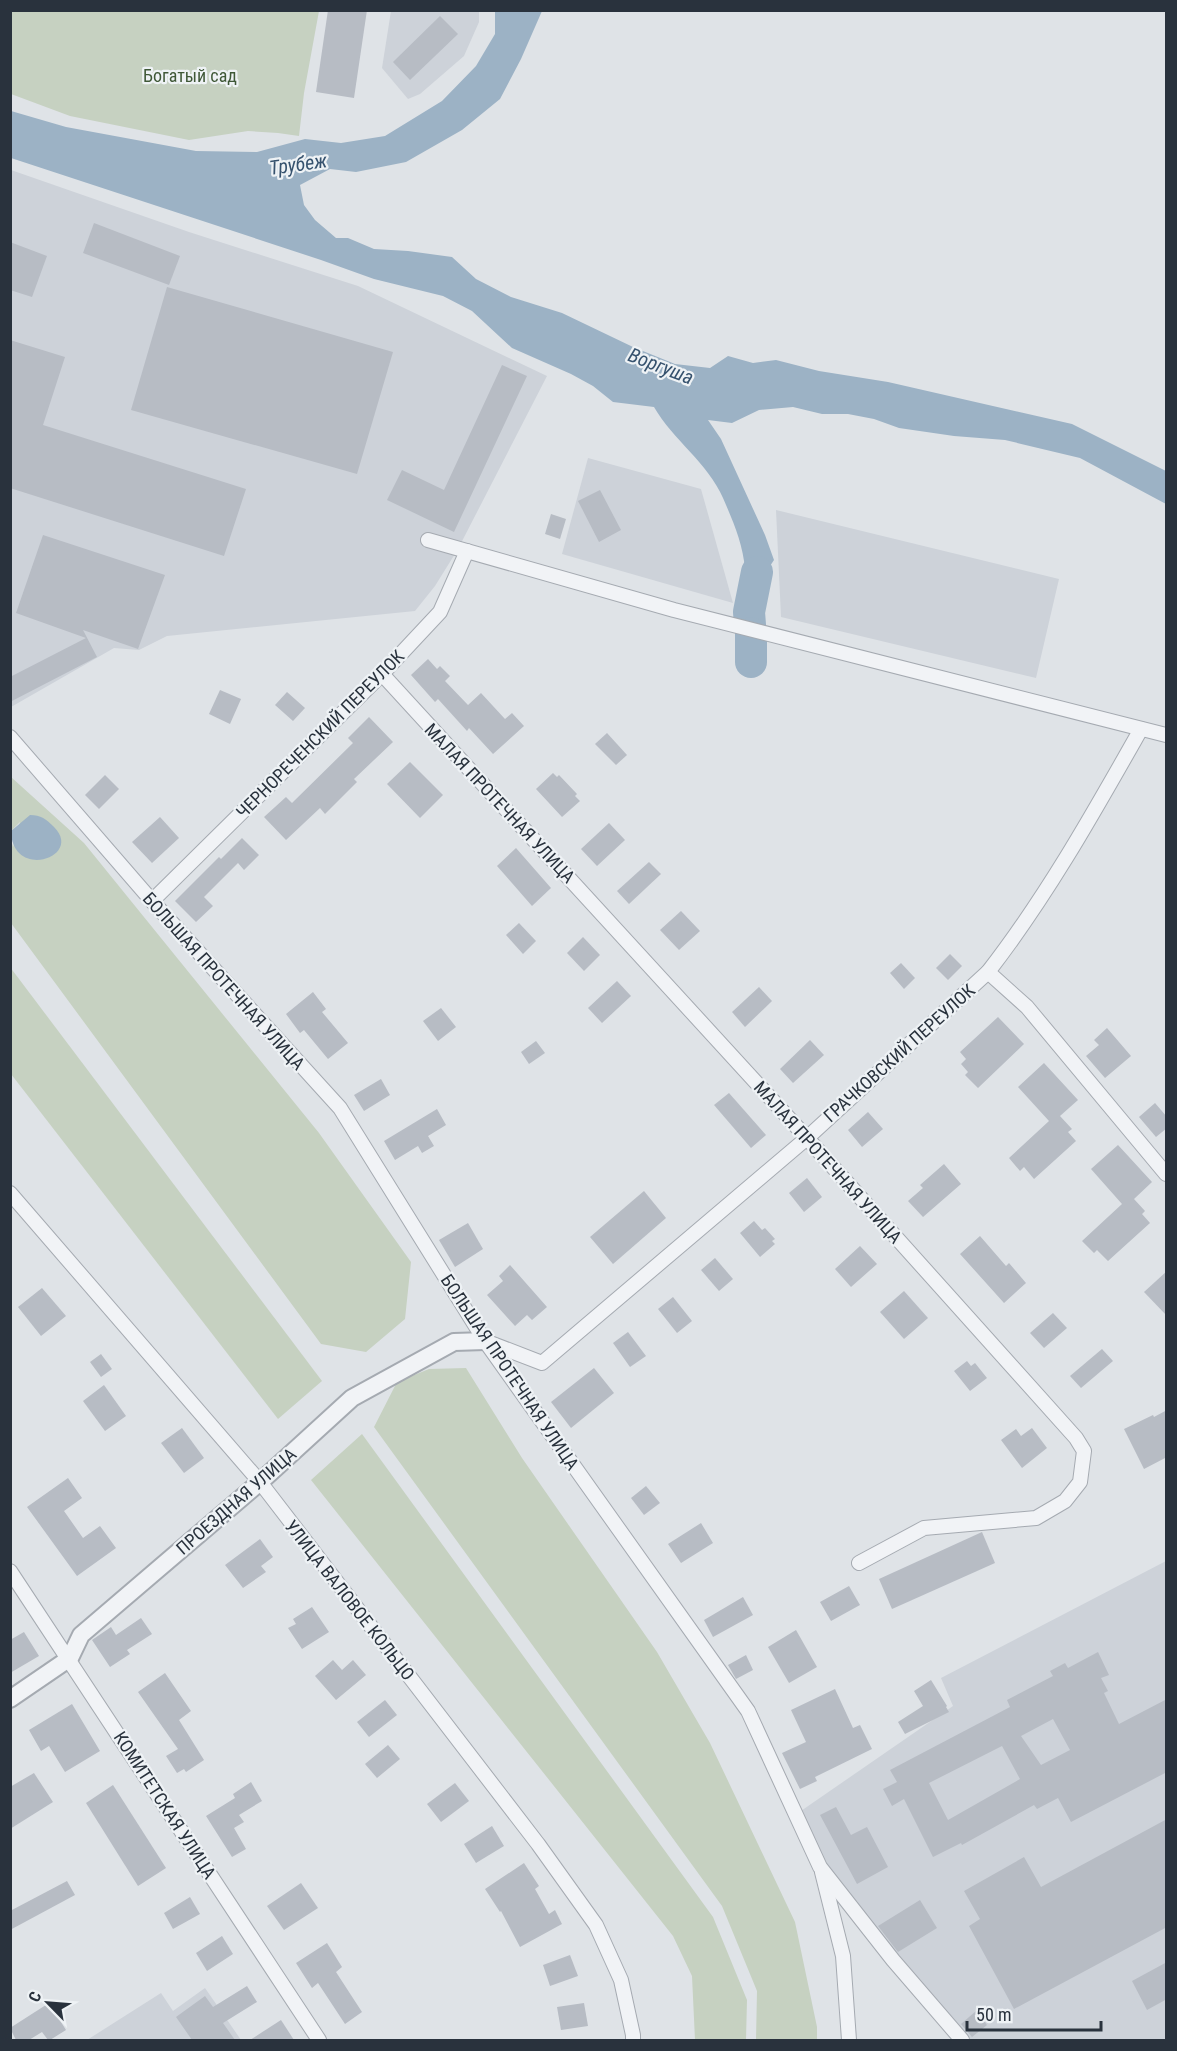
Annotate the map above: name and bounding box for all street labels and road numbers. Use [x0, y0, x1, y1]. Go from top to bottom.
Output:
street label: ЧЕРНОРЕЧЕНСКИЙ ПЕРЕУЛОК [232, 646, 408, 822]
street label: МАЛАЯ ПРОТЕЧНАЯ УЛИЦА [420, 719, 580, 888]
street label: БОЛЬШАЯ ПРОТЕЧНАЯ УЛИЦА [139, 888, 310, 1074]
street label: ГРАЧКОВСКИЙ ПЕРЕУЛОК [819, 980, 979, 1126]
street label: МАЛАЯ ПРОТЕЧНАЯ УЛИЦА [750, 1077, 907, 1248]
street label: БОЛЬШАЯ ПРОТЕЧНАЯ УЛИЦА [437, 1270, 584, 1474]
street label: ПРОЕЗДНАЯ УЛИЦА [172, 1443, 301, 1559]
street label: УЛИЦА ВАЛОВОЕ КОЛЬЦО [281, 1516, 419, 1684]
street label: КОМИТЕТСКАЯ УЛИЦА [110, 1727, 221, 1883]

